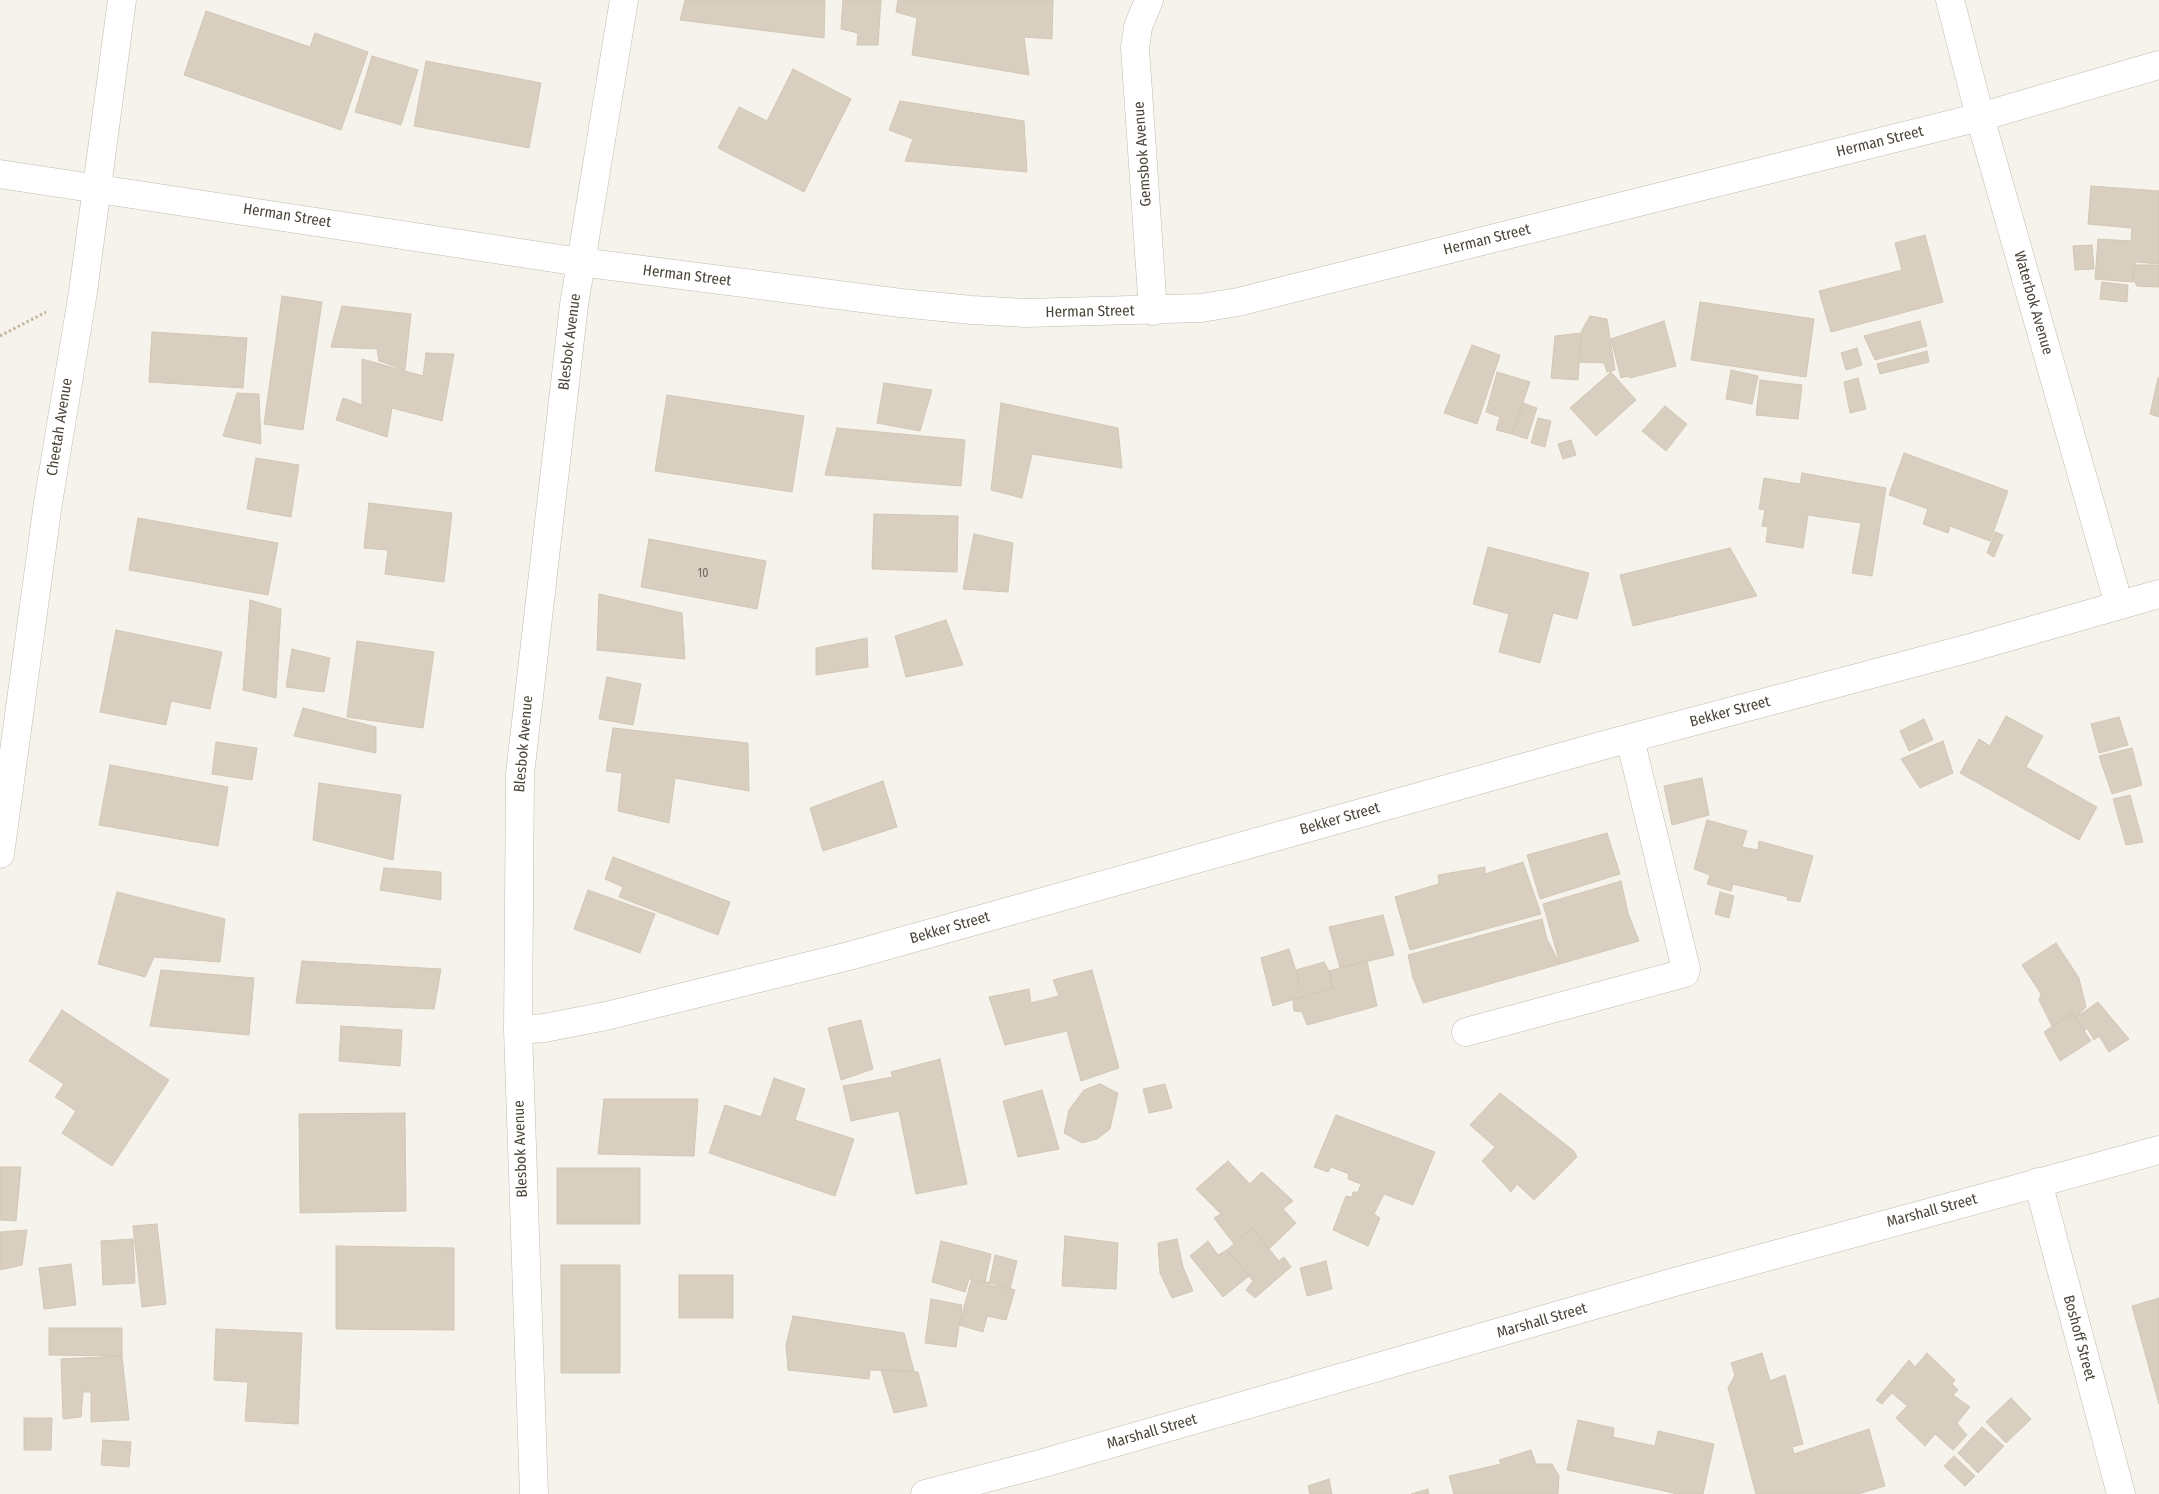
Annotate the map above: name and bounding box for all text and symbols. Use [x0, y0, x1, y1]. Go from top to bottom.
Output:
street label: Gemsbok Avenue [1130, 101, 1156, 207]
street label: Herman Street [1835, 123, 1925, 161]
street label: Herman Street [242, 200, 332, 232]
street label: Herman Street [1442, 221, 1532, 259]
street label: Waterbok Avenue [2010, 249, 2056, 357]
street label: Herman Street [642, 262, 732, 290]
street label: Blesbok Avenue [555, 293, 585, 391]
street label: Herman Street [1045, 302, 1135, 322]
street label: Cheetah Avenue [43, 377, 77, 477]
house number: 10 [698, 567, 708, 581]
street label: Bekker Street [1688, 693, 1772, 731]
street label: Blesbok Avenue [511, 695, 537, 793]
street label: Bekker Street [1298, 799, 1382, 839]
street label: Bekker Street [908, 908, 992, 948]
street label: Blesbok Avenue [510, 1100, 532, 1198]
street label: Marshall Street [1885, 1190, 1979, 1232]
street label: Boshoff Street [2059, 1293, 2099, 1383]
street label: Marshall Street [1495, 1300, 1589, 1342]
street label: Marshall Street [1105, 1411, 1199, 1453]

